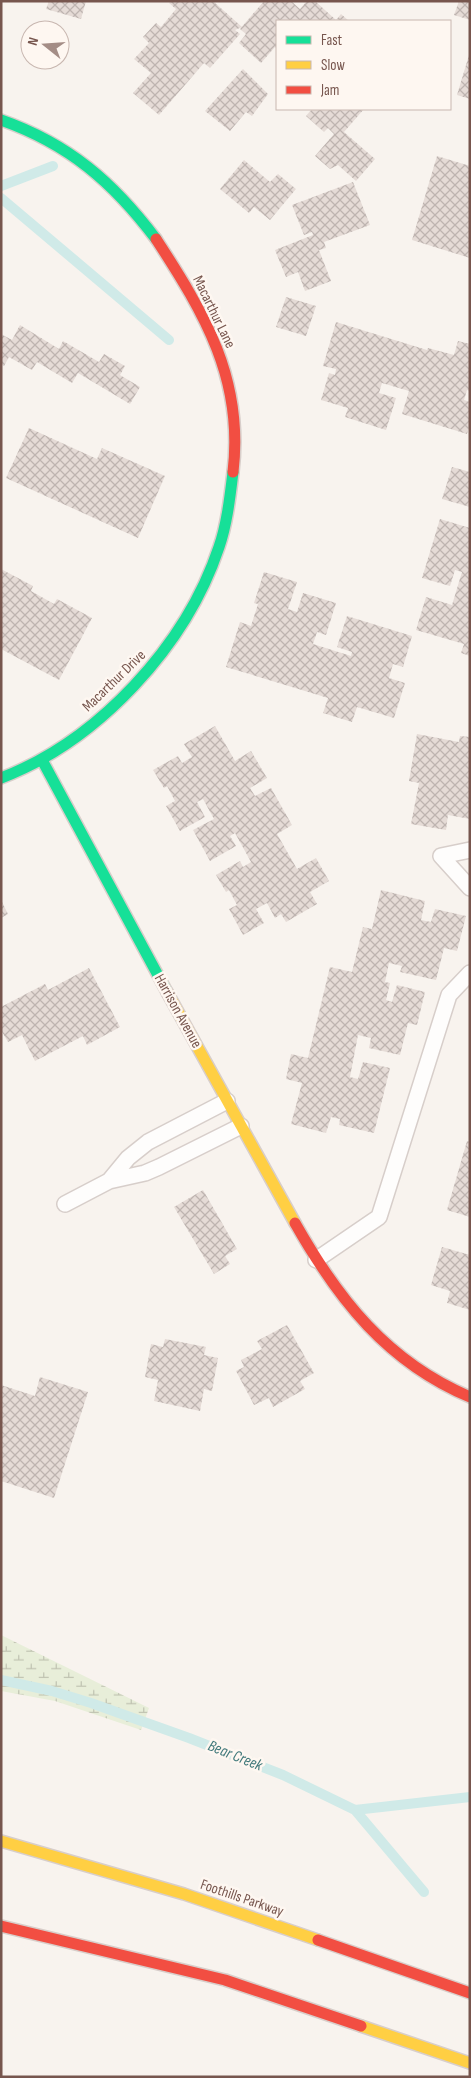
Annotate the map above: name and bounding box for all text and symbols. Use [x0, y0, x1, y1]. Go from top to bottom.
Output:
north arrow [20, 20, 70, 70]
legend [276, 20, 451, 110]
text: Fast [321, 31, 343, 50]
text: N [24, 35, 42, 47]
text: Slow [321, 56, 345, 75]
text: Jam [320, 81, 339, 100]
street label: Macarthur Lane [188, 273, 240, 351]
street label: Macarthur Drive [78, 646, 150, 716]
street label: Harrison Avenue [150, 971, 206, 1051]
water label: Bear Creek [205, 1737, 266, 1776]
street label: Foothills Parkway [198, 1875, 286, 1921]

